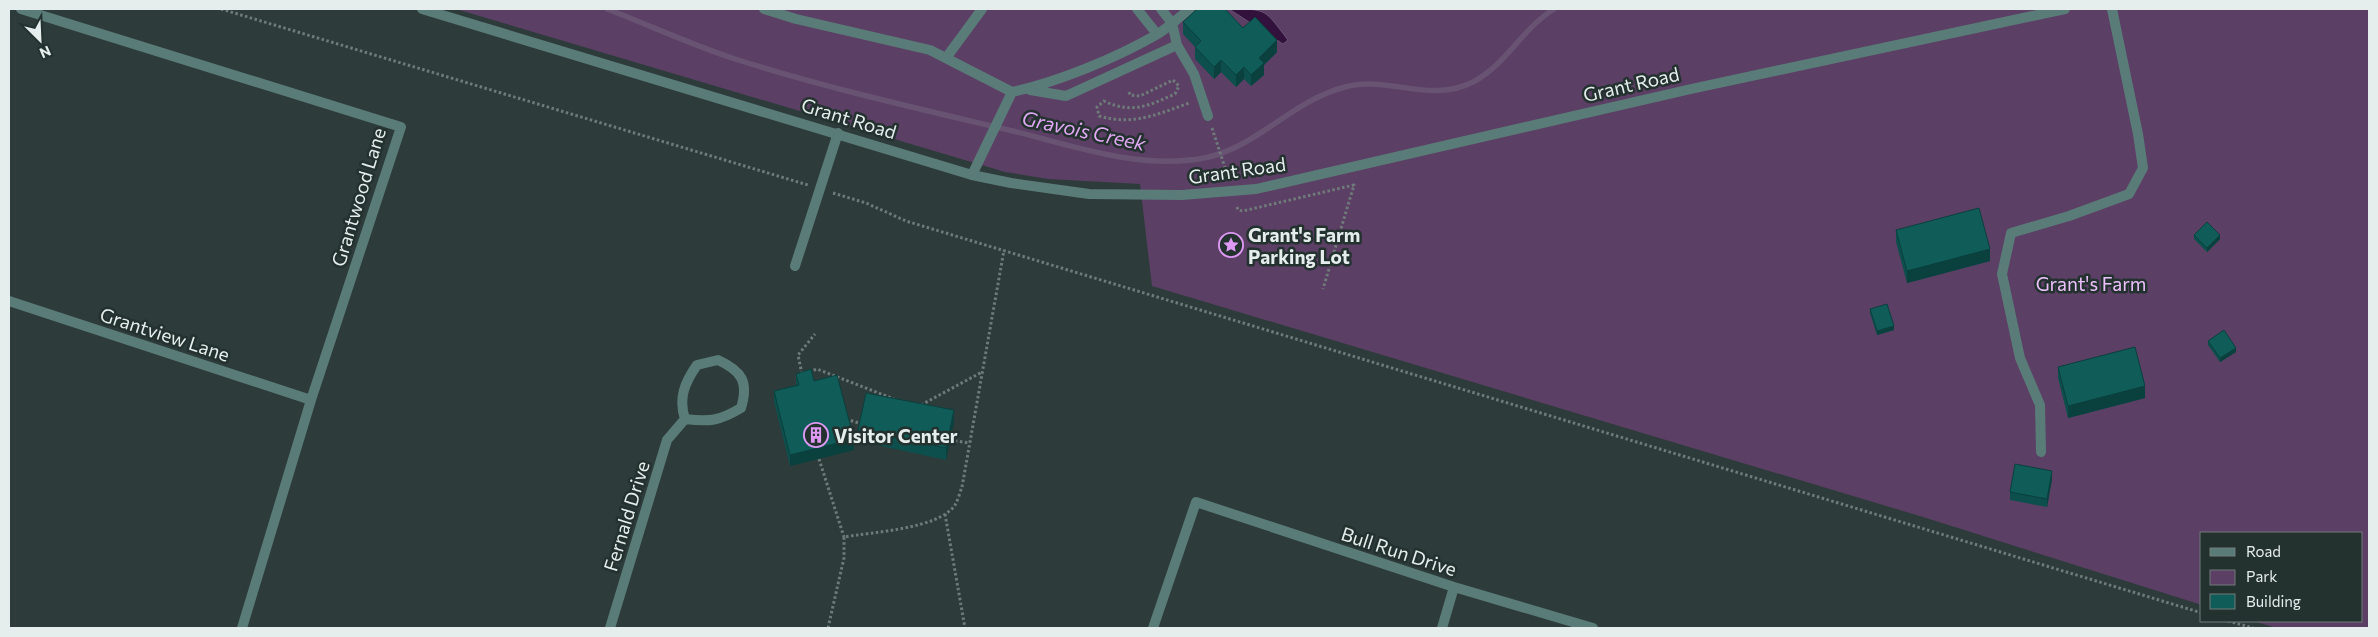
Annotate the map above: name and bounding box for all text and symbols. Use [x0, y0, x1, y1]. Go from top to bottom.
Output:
north arrow [15, 15, 65, 65]
text: N [37, 42, 54, 62]
street label: Grant Road [1581, 62, 1681, 106]
street label: Grant Road [799, 93, 899, 143]
water label: Gravois Creek [1020, 105, 1149, 155]
street label: Grantwood Lane [326, 125, 390, 269]
street label: Grant Road [1187, 152, 1287, 188]
place label: Grant's Farm Parking Lot [1248, 223, 1360, 268]
place icon: Grant's Farm Parking Lot [1218, 232, 1244, 258]
park label: Grant's Farm [2036, 272, 2146, 295]
street label: Grantview Lane [97, 302, 233, 366]
building icon: Visitor Center [803, 422, 829, 448]
place label: Visitor Center [834, 424, 958, 447]
street label: Fernald Drive [598, 458, 654, 574]
street label: Bull Run Drive [1338, 522, 1460, 580]
legend [2200, 532, 2363, 622]
text: Road [2246, 542, 2281, 560]
text: Park [2246, 567, 2277, 585]
text: Building [2246, 592, 2301, 610]

